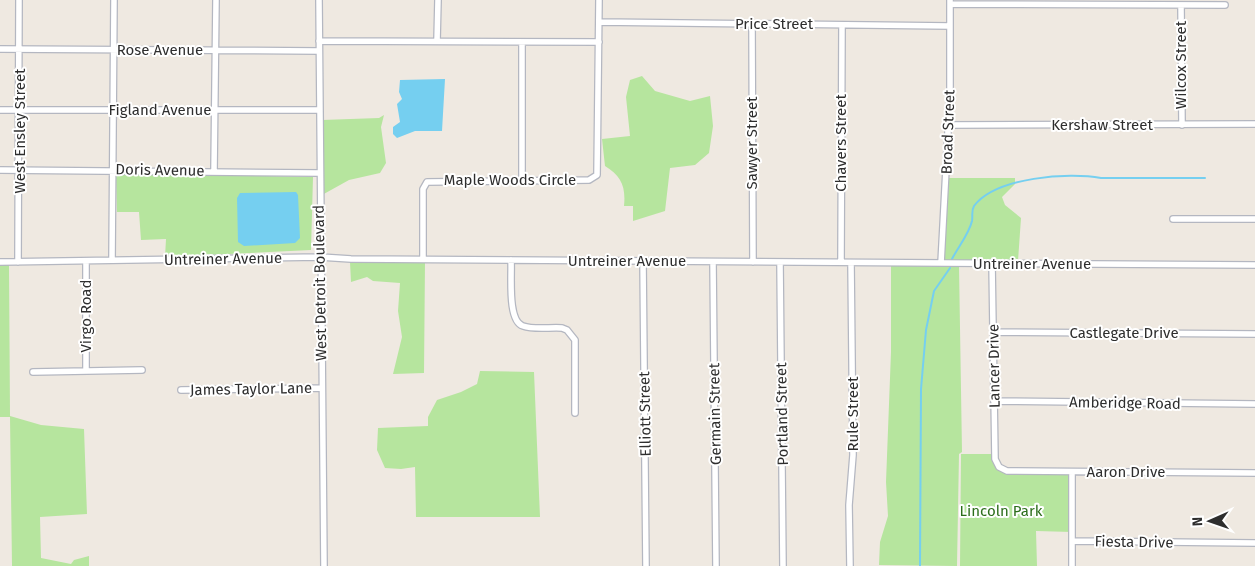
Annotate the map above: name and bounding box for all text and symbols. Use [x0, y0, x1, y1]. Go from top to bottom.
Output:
street label: Price Street [735, 15, 814, 33]
street label: Wilcox Street [1172, 20, 1190, 109]
street label: Rose Avenue [117, 41, 203, 59]
street label: West Ensley Street [11, 68, 29, 193]
street label: Broad Street [938, 89, 958, 175]
street label: Chavers Street [832, 94, 850, 192]
street label: Sawyer Street [743, 96, 761, 189]
street label: Figland Avenue [109, 101, 211, 119]
street label: Kershaw Street [1051, 116, 1153, 134]
street label: Doris Avenue [115, 160, 205, 180]
street label: Maple Woods Circle [444, 171, 576, 189]
street label: West Detroit Boulevard [310, 205, 330, 361]
street label: Untreiner Avenue [164, 249, 282, 269]
street label: Untreiner Avenue [568, 252, 686, 270]
street label: Untreiner Avenue [973, 255, 1091, 273]
street label: Virgo Road [77, 279, 95, 353]
street label: Lancer Drive [984, 324, 1004, 408]
street label: Castlegate Drive [1069, 324, 1179, 342]
street label: Germain Street [705, 362, 725, 465]
street label: Portland Street [772, 362, 792, 466]
street label: Elliott Street [635, 371, 655, 457]
street label: Rule Street [844, 376, 862, 451]
street label: James Taylor Lane [190, 379, 312, 399]
street label: Amberidge Road [1069, 393, 1181, 413]
street label: Aaron Drive [1087, 463, 1165, 481]
north arrow [1185, 496, 1235, 546]
park label: Lincoln Park [960, 502, 1043, 520]
text: N [1189, 516, 1206, 526]
street label: Fiesta Drive [1094, 532, 1174, 552]

